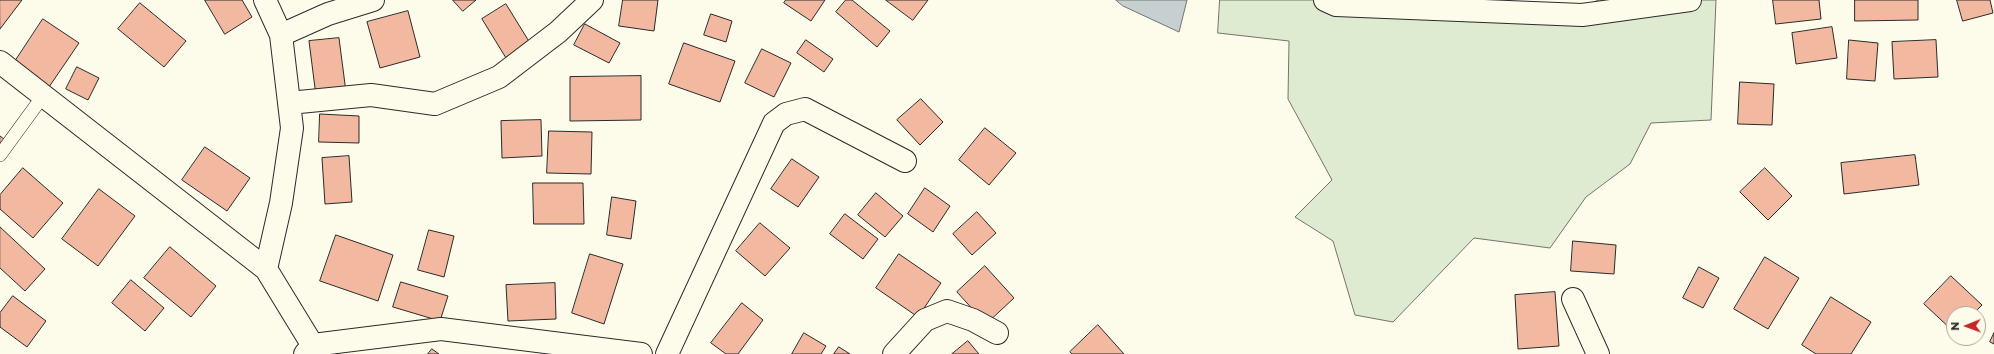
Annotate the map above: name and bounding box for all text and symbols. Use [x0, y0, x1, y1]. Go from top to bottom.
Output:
north arrow [1946, 306, 1986, 346]
text: N [1948, 322, 1962, 331]

